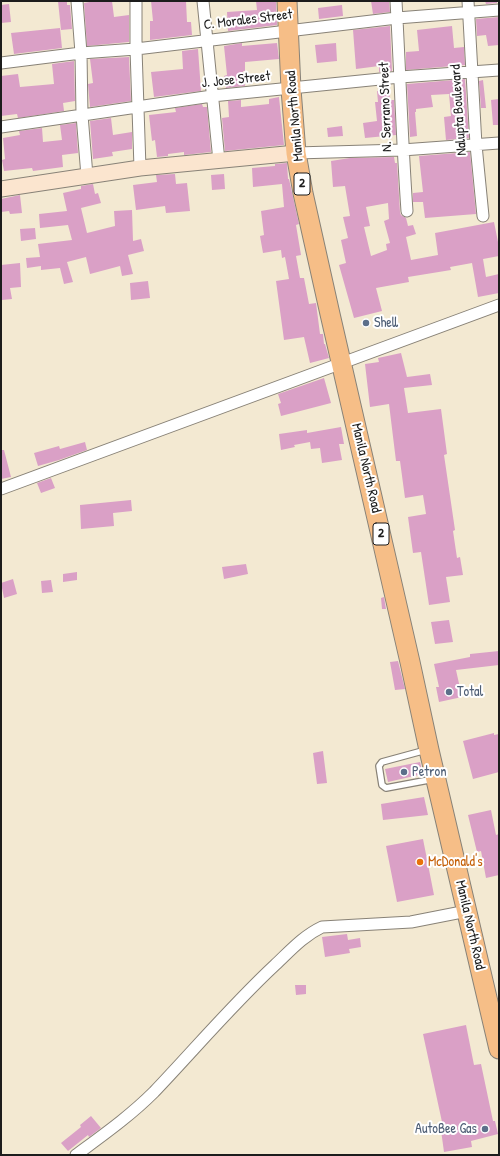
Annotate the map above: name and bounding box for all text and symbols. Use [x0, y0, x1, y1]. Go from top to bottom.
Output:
street label: C. Morales Street [203, 6, 293, 34]
street label: N. Serrano Street [376, 62, 396, 152]
street label: Nalupta Boulevard [447, 64, 471, 156]
street label: J. Jose Street [201, 68, 271, 92]
street label: Manila North Road [283, 70, 307, 162]
road number: 2 [294, 173, 310, 195]
place label: Shell [374, 315, 398, 331]
marker: Shell [361, 318, 371, 328]
street label: Manila North Road [348, 422, 384, 514]
road number: 2 [373, 523, 389, 545]
place label: Total [457, 684, 483, 700]
marker: Total [444, 687, 454, 697]
place label: Petron [412, 764, 446, 780]
marker: Petron [399, 767, 409, 777]
place label: McDonald's [428, 854, 483, 870]
marker: McDonald's [415, 857, 425, 867]
street label: Manila North Road [452, 879, 488, 971]
place label: AutoBee Gas [415, 1121, 477, 1137]
marker: AutoBee Gas [480, 1124, 490, 1134]

